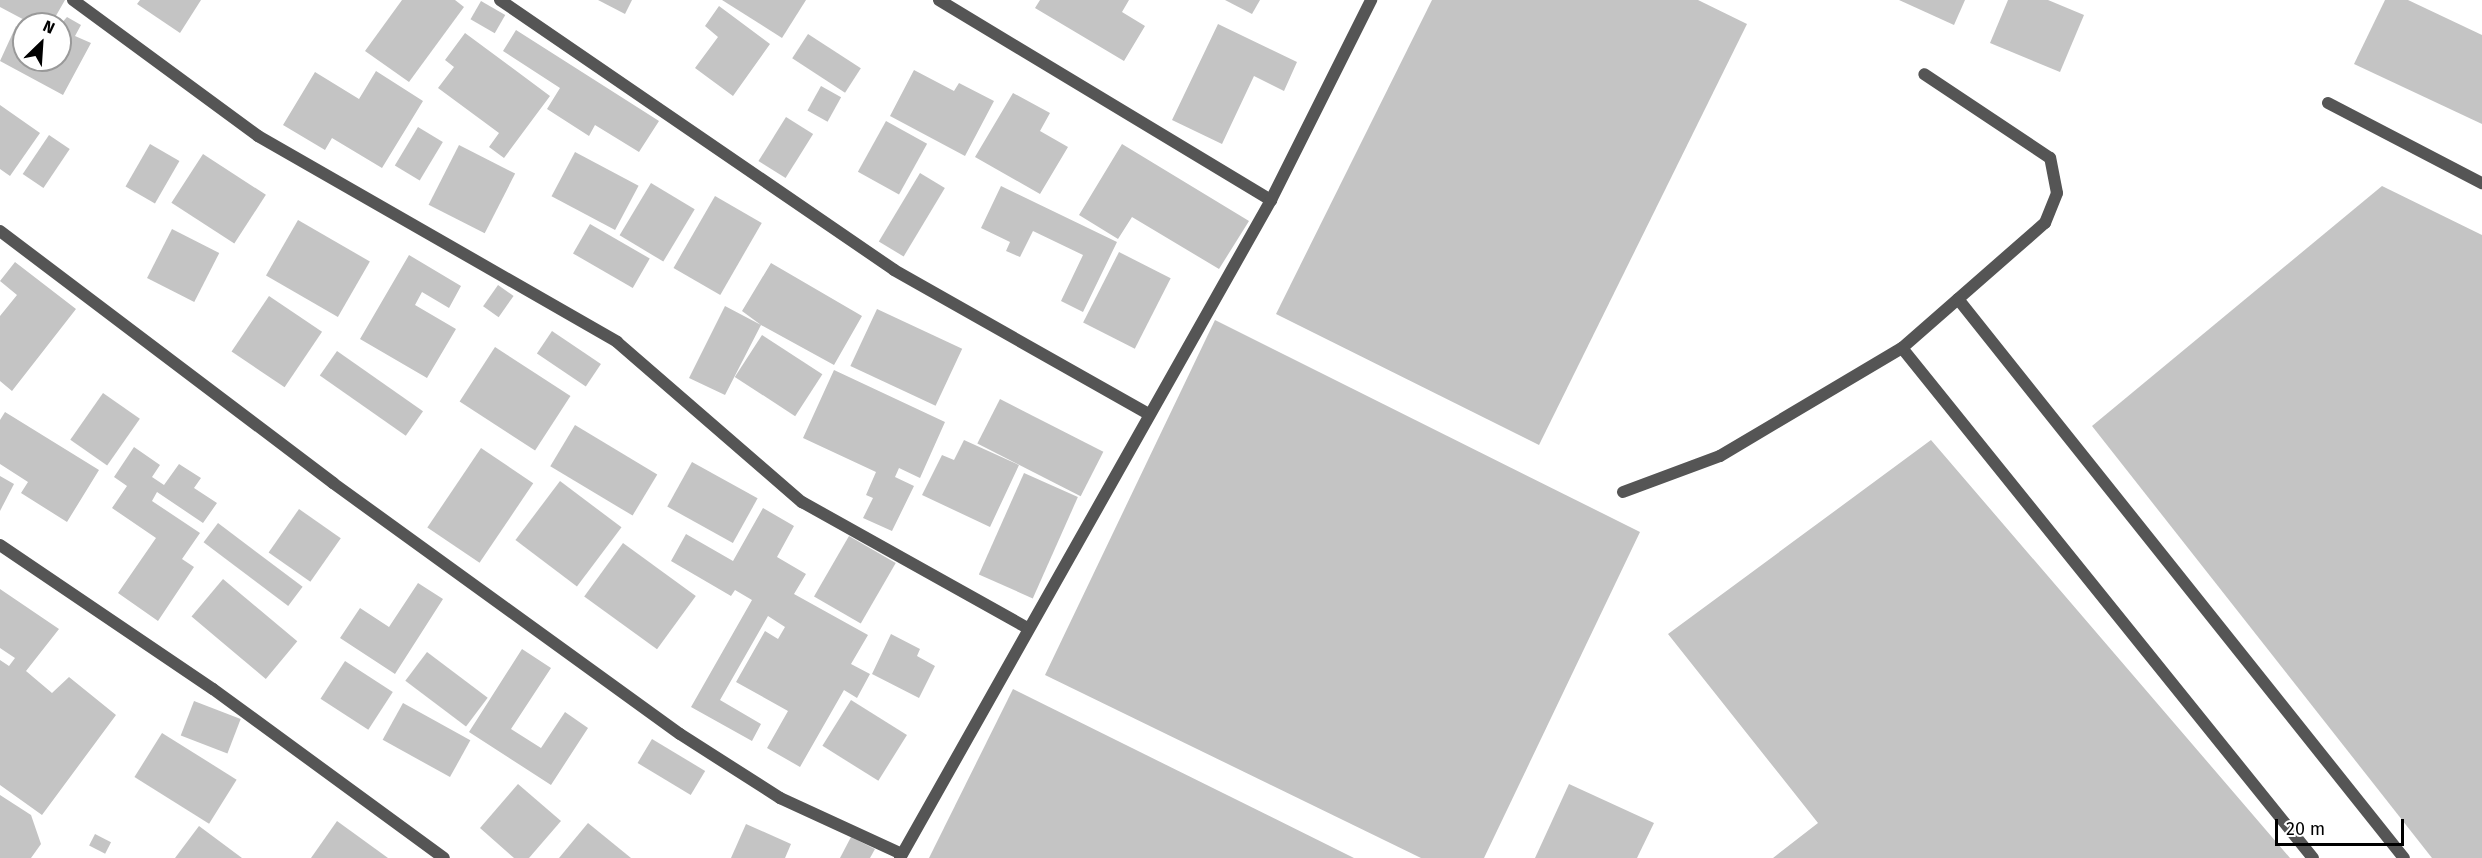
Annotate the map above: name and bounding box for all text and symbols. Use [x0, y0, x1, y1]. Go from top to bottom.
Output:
north arrow [12, 12, 72, 72]
text: N [40, 16, 58, 38]
scale bar [2278, 807, 2407, 845]
text: 20 m [2286, 818, 2325, 840]

